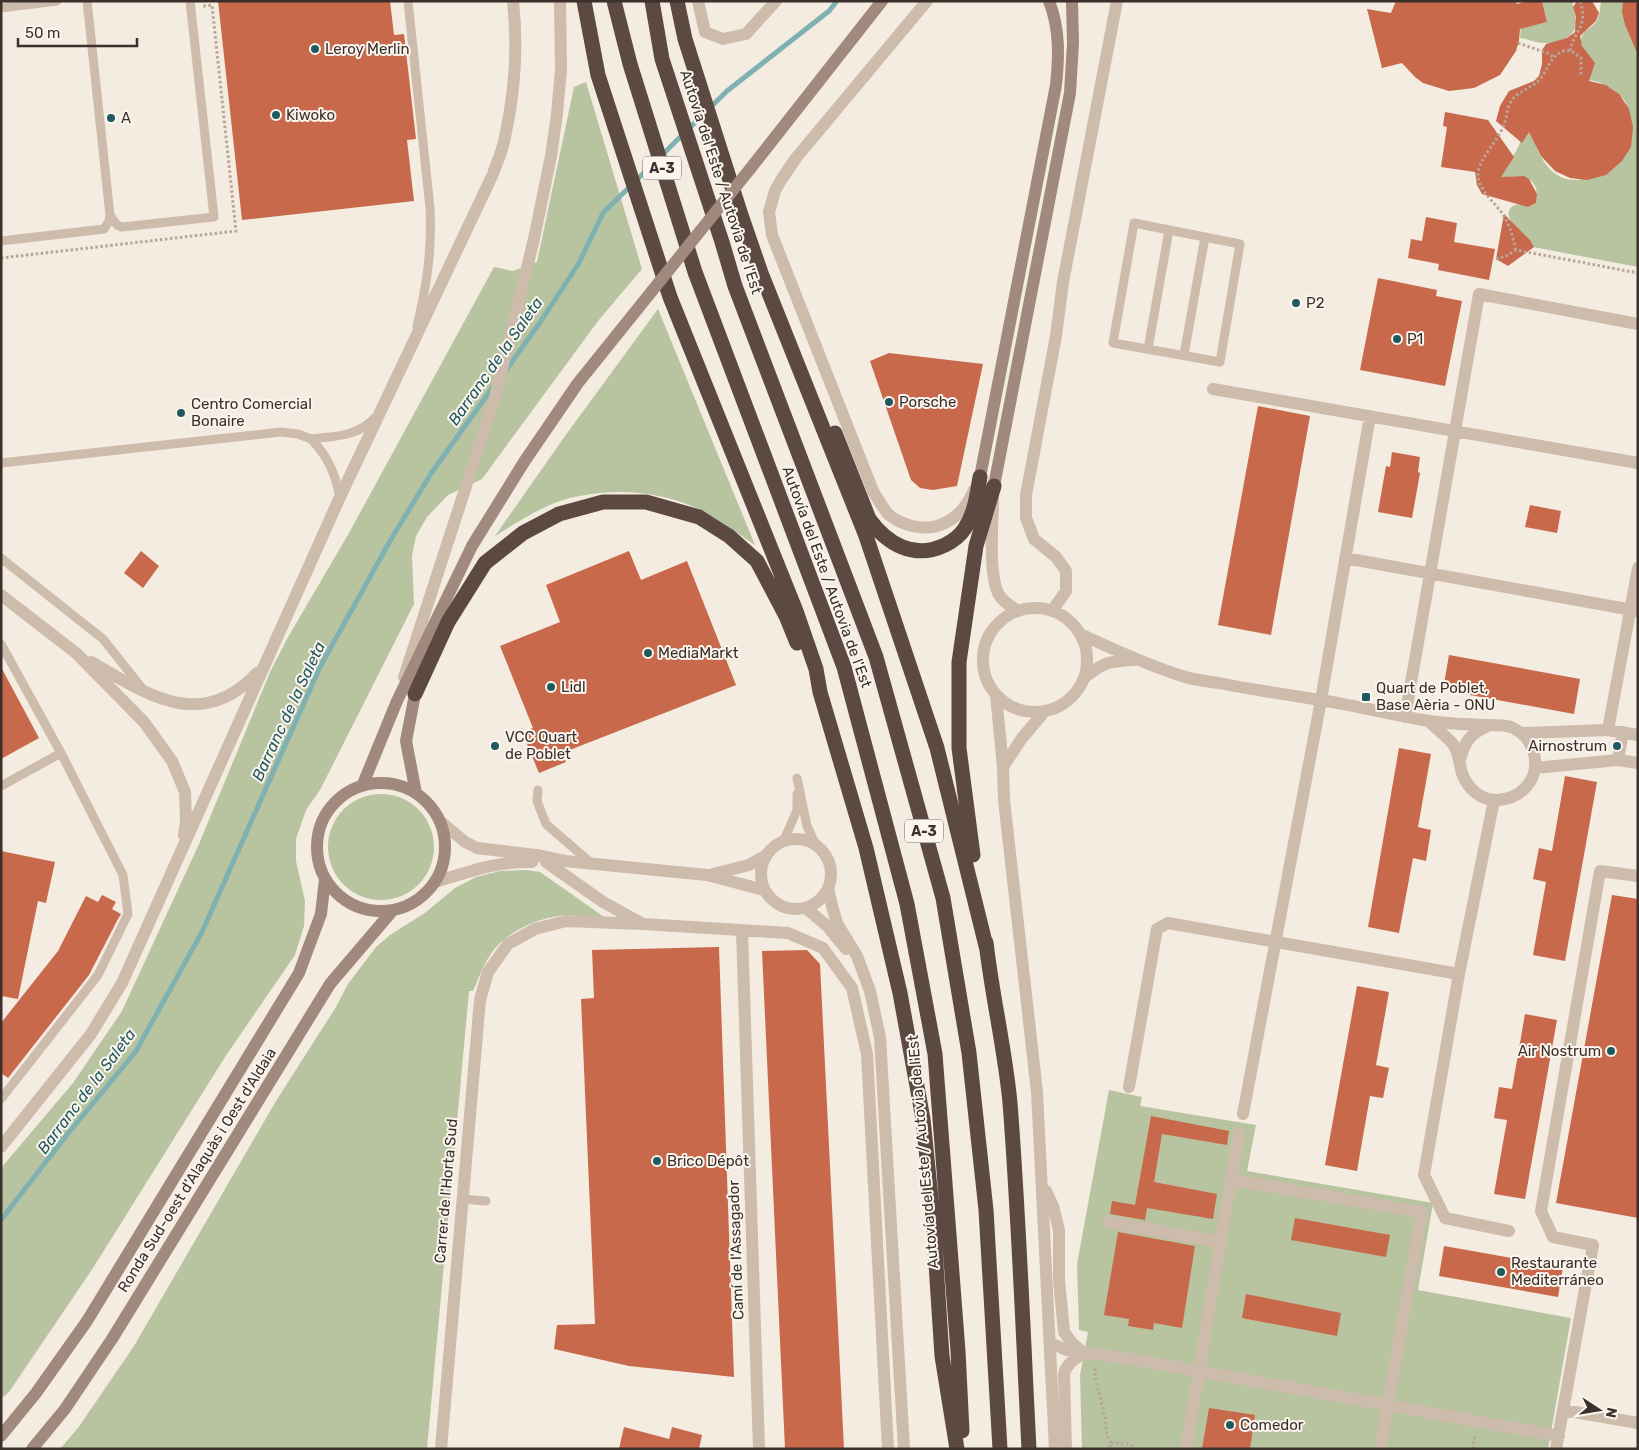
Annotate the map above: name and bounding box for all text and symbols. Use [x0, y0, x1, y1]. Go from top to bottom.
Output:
scale bar [18, 15, 136, 47]
text: 50 m [25, 24, 60, 42]
place label: Leroy Merlin [325, 40, 409, 58]
marker: Leroy Merlin [309, 43, 321, 55]
street label: Autovía del Este / Autovia de l'Est [676, 68, 766, 296]
place label: Kiwoko [286, 106, 335, 124]
place label: A [121, 109, 131, 127]
marker: Kiwoko [270, 109, 282, 121]
marker: A [105, 112, 117, 124]
road number: A-3 [643, 156, 681, 180]
water label: Barranc de la Saleta [444, 294, 547, 429]
place label: P2 [1306, 294, 1325, 312]
marker: P2 [1290, 297, 1302, 309]
place label: P1 [1407, 330, 1423, 348]
marker: P1 [1391, 333, 1403, 345]
place label: Porsche [899, 393, 956, 411]
place label: Centro Comercial Bonaire [191, 395, 312, 430]
marker: Porsche [883, 396, 895, 408]
marker: Centro Comercial Bonaire [175, 407, 187, 419]
street label: Autovía del Este / Autovia de l'Est [778, 464, 876, 690]
water label: Barranc de la Saleta [248, 639, 329, 784]
place label: MediaMarkt [658, 644, 739, 662]
marker: MediaMarkt [642, 647, 654, 659]
place label: Lidl [561, 678, 586, 696]
place label: Quart de Poblet, Base Aèria - ONU [1376, 679, 1495, 714]
marker: Lidl [545, 681, 557, 693]
marker: Quart de Poblet, Base Aèria - ONU [1360, 691, 1372, 703]
place label: VCC Quart de Poblet [505, 728, 577, 763]
place label: Airnostrum [1528, 737, 1607, 755]
marker: VCC Quart de Poblet [489, 740, 501, 752]
marker: Airnostrum [1611, 740, 1623, 752]
road number: A-3 [905, 819, 943, 842]
water label: Barranc de la Saleta [33, 1025, 140, 1158]
street label: Autovía del Este / Autovia de l'Est [904, 1034, 942, 1270]
place label: Air Nostrum [1518, 1042, 1601, 1060]
street label: Ronda Sud-oest d'Alaquàs i Oest d'Aldaia [114, 1044, 280, 1296]
marker: Air Nostrum [1605, 1045, 1617, 1057]
street label: Carrer de l'Horta Sud [431, 1118, 461, 1264]
place label: Brico Dépôt [667, 1152, 749, 1170]
marker: Brico Dépôt [651, 1155, 663, 1167]
street label: Camí de l'Assagador [725, 1179, 747, 1320]
place label: Restaurante Mediterráneo [1511, 1254, 1604, 1289]
marker: Restaurante Mediterráneo [1495, 1266, 1507, 1278]
north arrow [1574, 1385, 1624, 1435]
text: N [1602, 1406, 1621, 1419]
place label: Comedor [1240, 1416, 1304, 1434]
marker: Comedor [1224, 1419, 1236, 1431]

